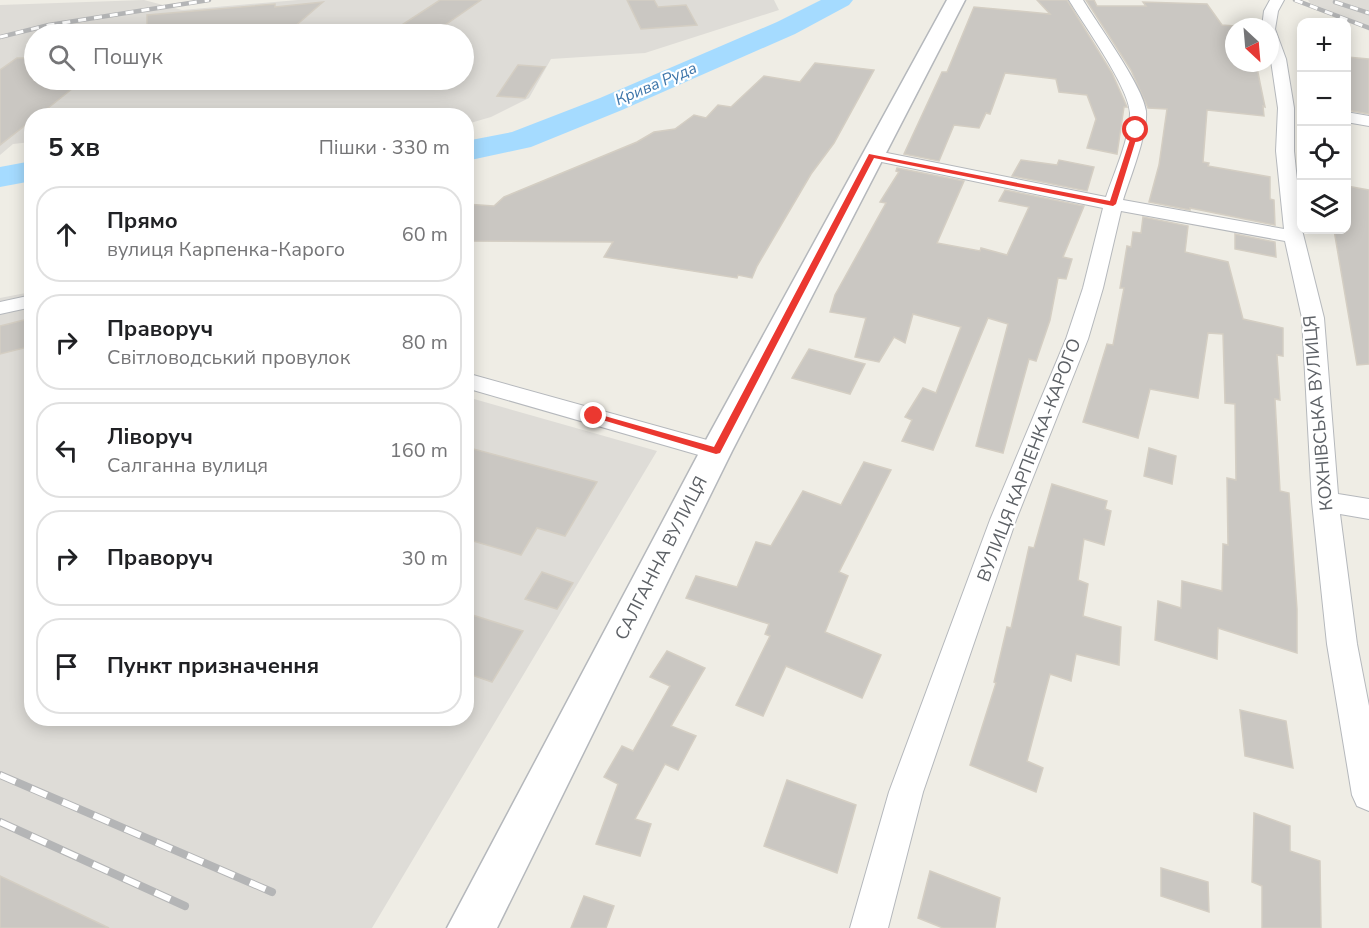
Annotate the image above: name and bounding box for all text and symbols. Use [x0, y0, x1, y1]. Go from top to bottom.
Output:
north arrow [1225, 18, 1279, 72]
map controls [1297, 18, 1351, 234]
button: + [1297, 18, 1351, 72]
search box [24, 24, 474, 90]
icon: search [45, 41, 78, 74]
text: Пошук [93, 42, 163, 72]
water label: Крива Руда [612, 57, 700, 111]
button: − [1297, 72, 1351, 126]
route start [1122, 116, 1148, 142]
button: locate [1297, 126, 1351, 180]
text: 5 хв [48, 130, 100, 165]
text: Пішки · 330 m [319, 134, 450, 161]
button: layers [1297, 180, 1351, 234]
text: Прямо [107, 206, 178, 236]
icon: ahead [50, 218, 83, 251]
text: 60 m [402, 221, 448, 248]
text: вулиця Карпенка-Карого [107, 236, 345, 263]
text: Праворуч [107, 314, 213, 344]
street label: КОХНІВСЬКА ВУЛИЦЯ [1298, 314, 1338, 512]
icon: right [50, 326, 83, 359]
text: 80 m [402, 329, 448, 356]
street label: ВУЛИЦЯ КАРПЕНКА-КАРОГО [971, 335, 1087, 585]
text: Світловодський провулок [107, 344, 350, 371]
route end [580, 402, 606, 428]
text: Ліворуч [107, 422, 193, 452]
icon: left [50, 434, 83, 467]
text: 160 m [390, 437, 448, 464]
text: Салганна вулиця [107, 452, 268, 479]
street label: САЛГАННА ВУЛИЦЯ [609, 472, 713, 644]
icon: right [50, 542, 83, 575]
text: Праворуч [107, 543, 213, 573]
text: 30 m [402, 545, 448, 572]
icon: arrive [50, 650, 83, 683]
text: Пункт призначення [107, 651, 319, 681]

